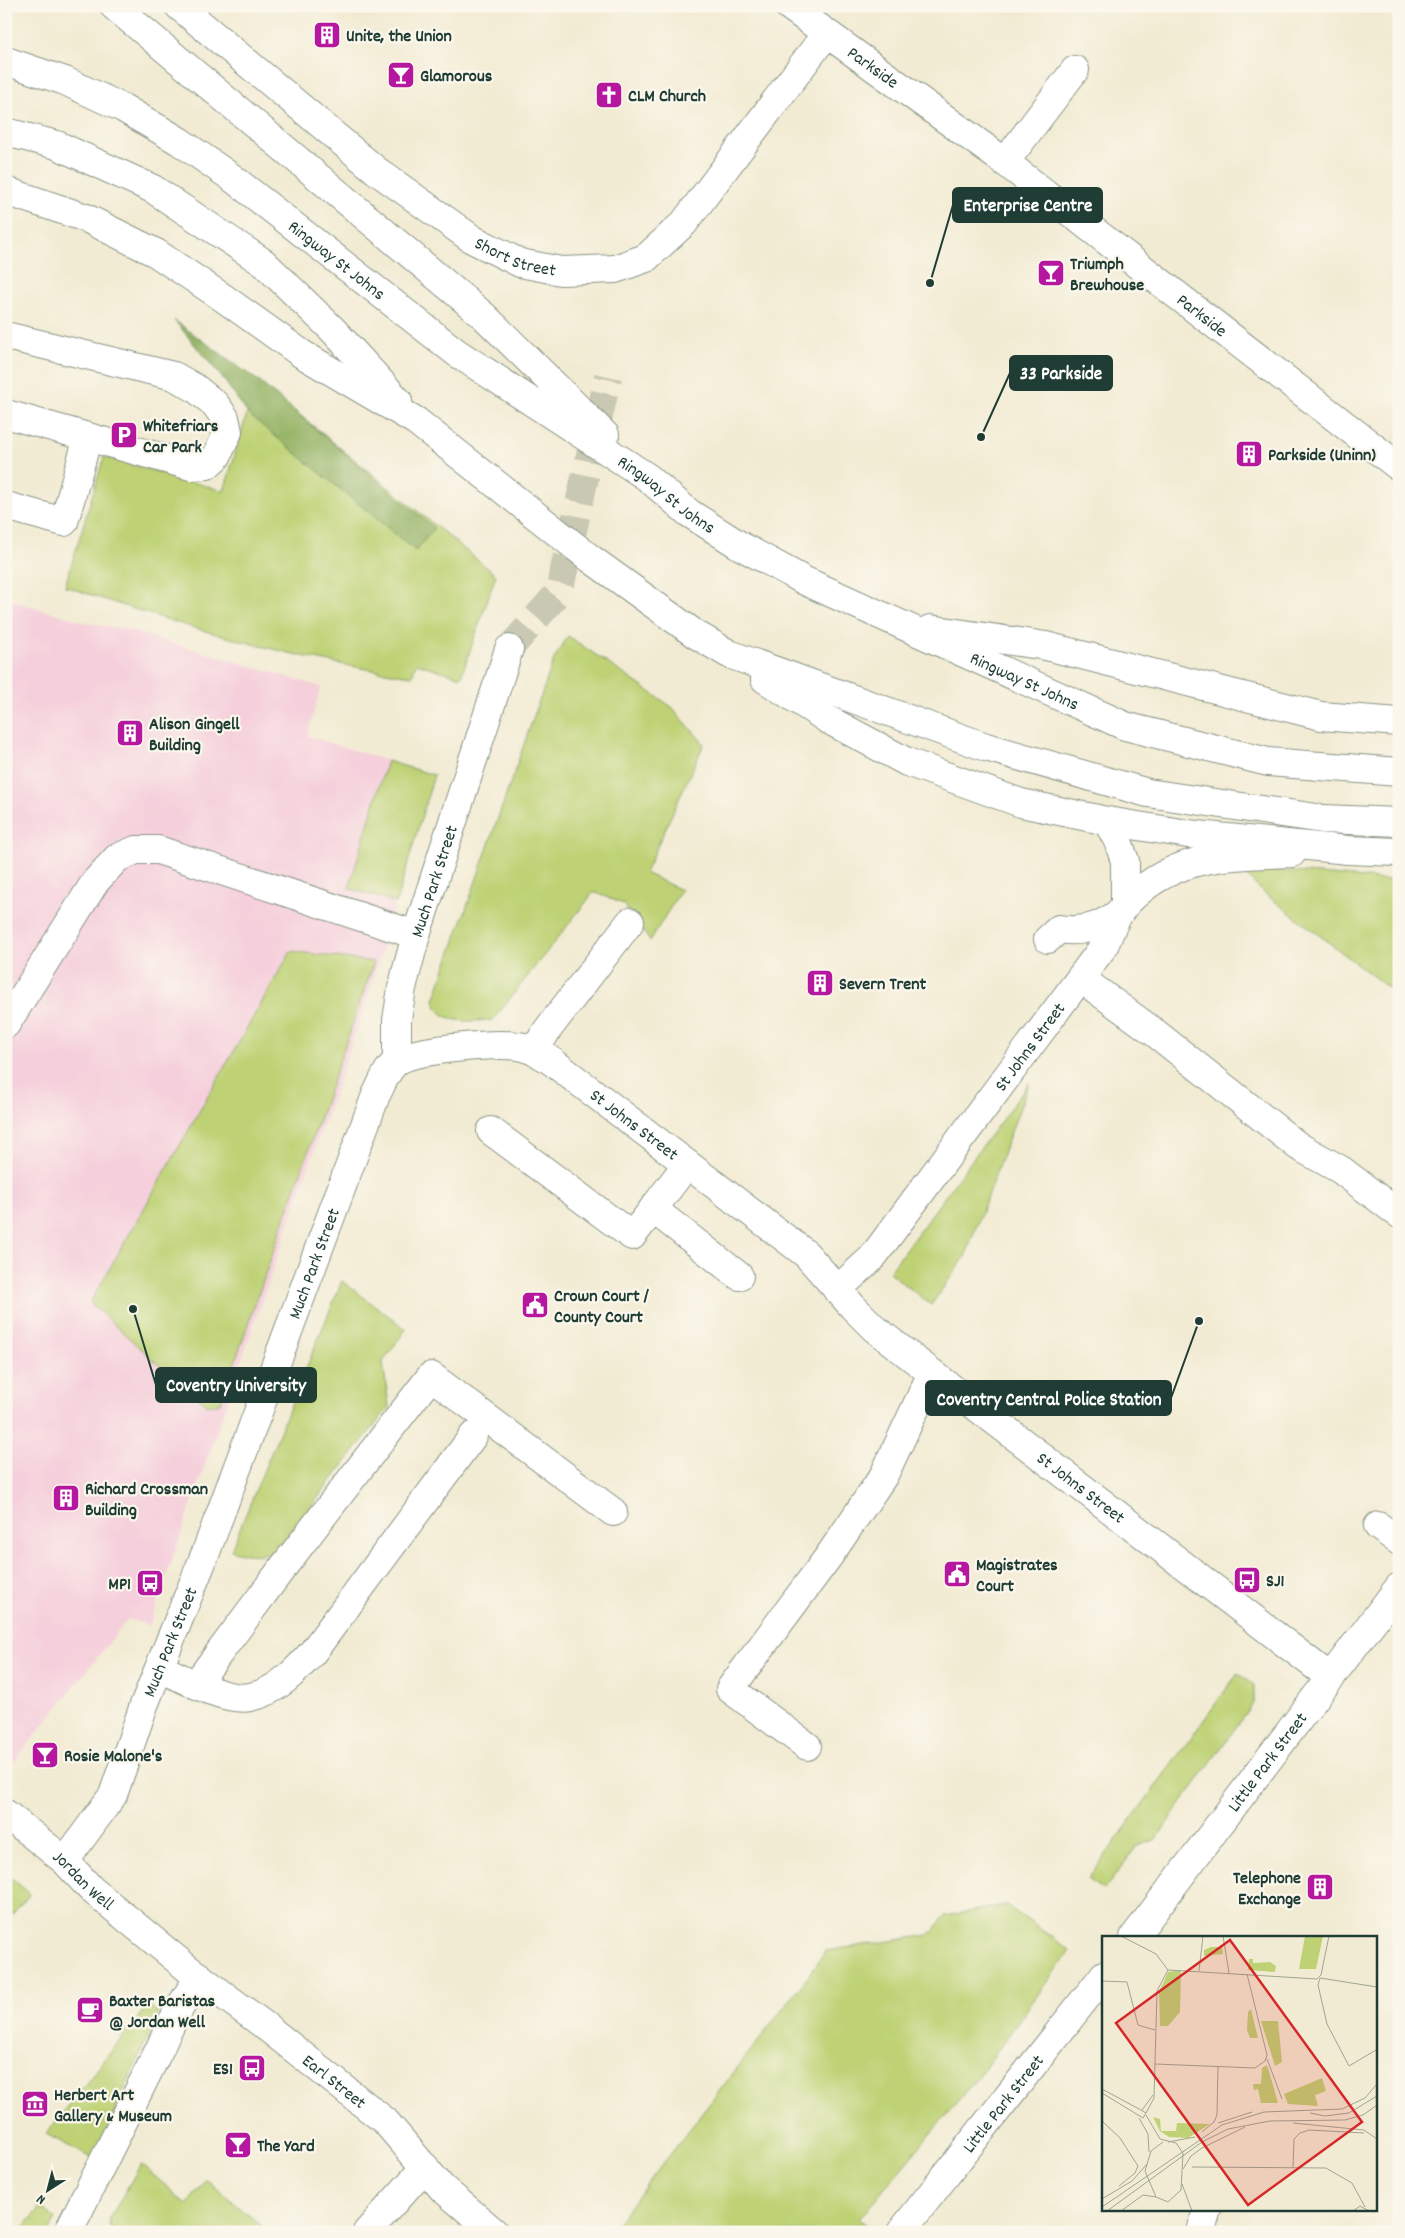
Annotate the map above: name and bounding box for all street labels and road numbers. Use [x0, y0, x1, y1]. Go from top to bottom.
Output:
street label: Parkside [841, 42, 903, 96]
street label: Ringway St Johns [282, 216, 389, 307]
street label: Short Street [469, 232, 558, 285]
street label: Parkside [1170, 289, 1231, 344]
street label: Ringway St Johns [612, 451, 719, 542]
street label: Ringway St Johns [965, 647, 1082, 718]
street label: Much Park Street [406, 822, 466, 941]
street label: St Johns Street [990, 998, 1073, 1098]
street label: St Johns Street [584, 1084, 683, 1168]
street label: Much Park Street [284, 1205, 348, 1323]
street label: St Johns Street [1030, 1447, 1130, 1531]
street label: Much Park Street [138, 1584, 206, 1701]
street label: Little Park Street [1223, 1708, 1315, 1818]
street label: Jordan Well [46, 1846, 119, 1918]
street label: Earl Street [296, 2050, 371, 2117]
street label: Little Park Street [958, 2050, 1052, 2159]

